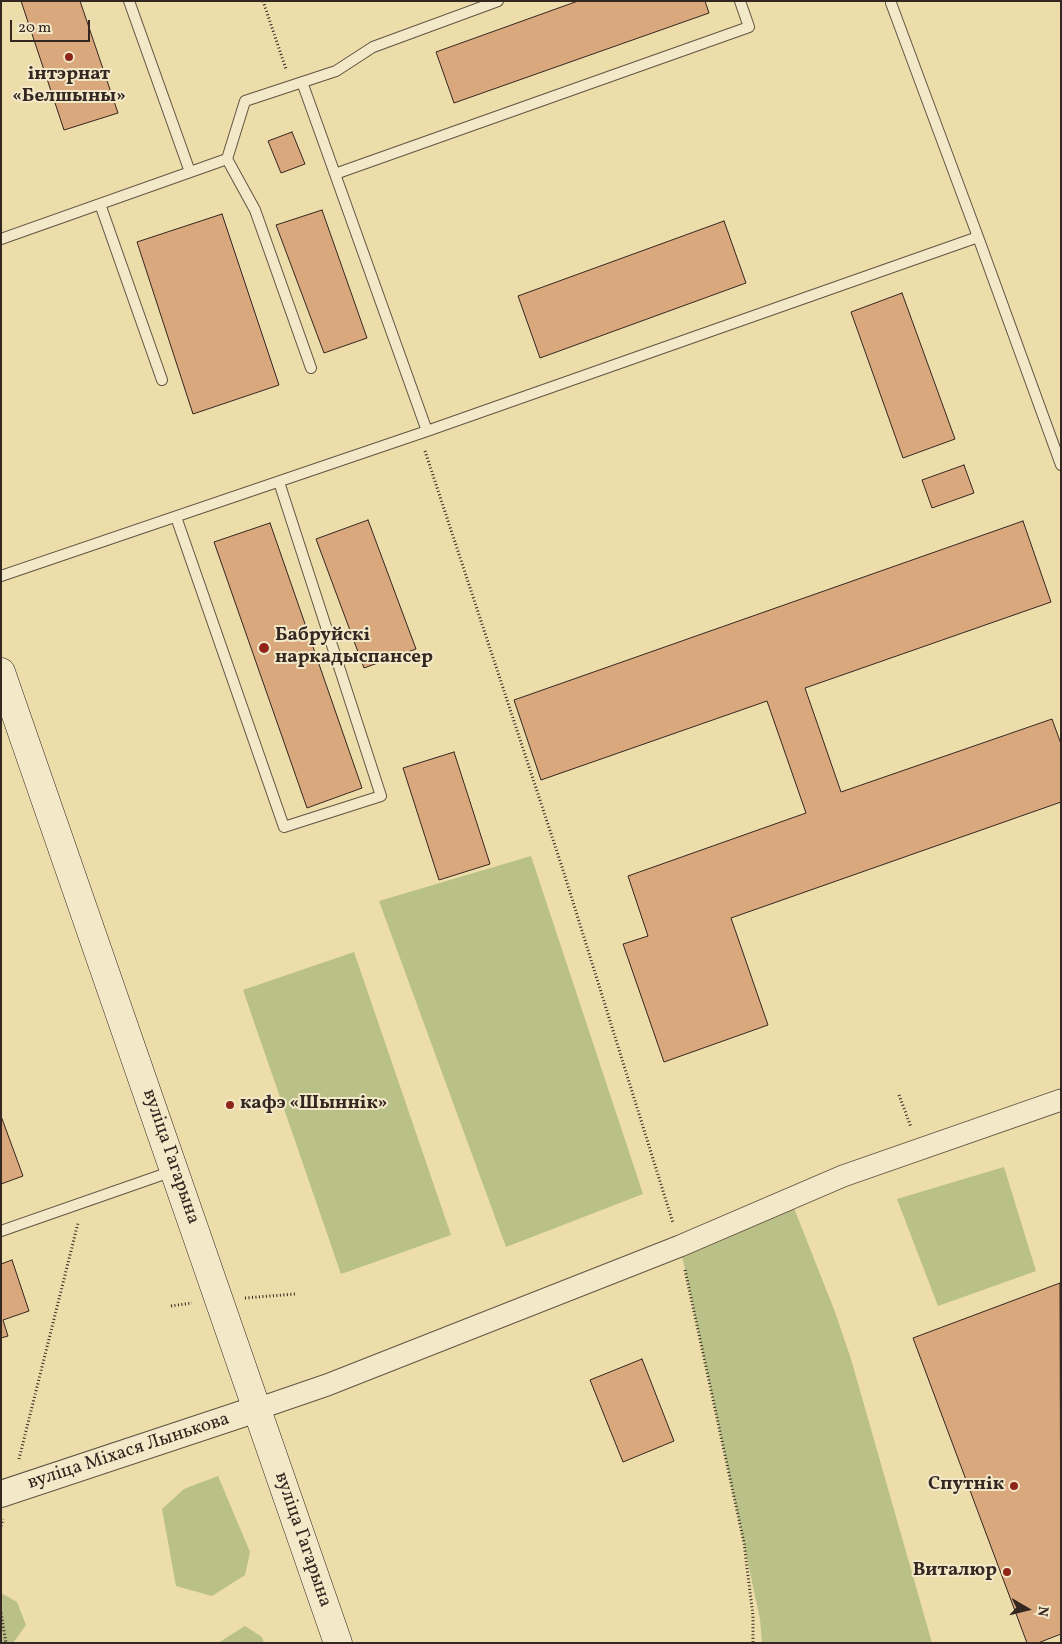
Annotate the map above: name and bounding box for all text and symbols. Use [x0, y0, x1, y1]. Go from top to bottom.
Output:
scale bar [12, 10, 92, 42]
text: 20 m [18, 18, 51, 39]
marker: інтэрнат «Белшыны» [63, 51, 75, 63]
place label: інтэрнат «Белшыны» [12, 65, 126, 109]
place label: Бабруйскі наркадыспансер [275, 626, 433, 670]
marker: Бабруйскі наркадыспансер [257, 641, 271, 655]
street label: вуліца Гагарына [136, 1087, 204, 1227]
place label: кафэ «Шыннік» [240, 1094, 388, 1116]
marker: кафэ «Шыннік» [224, 1099, 236, 1111]
street label: вуліца Міхася Лынькова [25, 1409, 233, 1495]
street label: вуліца Гагарына [268, 1470, 336, 1610]
place label: Спутнік [928, 1475, 1004, 1497]
marker: Спутнік [1008, 1480, 1020, 1492]
place label: Виталюр [913, 1561, 997, 1583]
marker: Виталюр [1001, 1566, 1013, 1578]
north arrow [1002, 1584, 1052, 1634]
text: N [1032, 1605, 1052, 1618]

